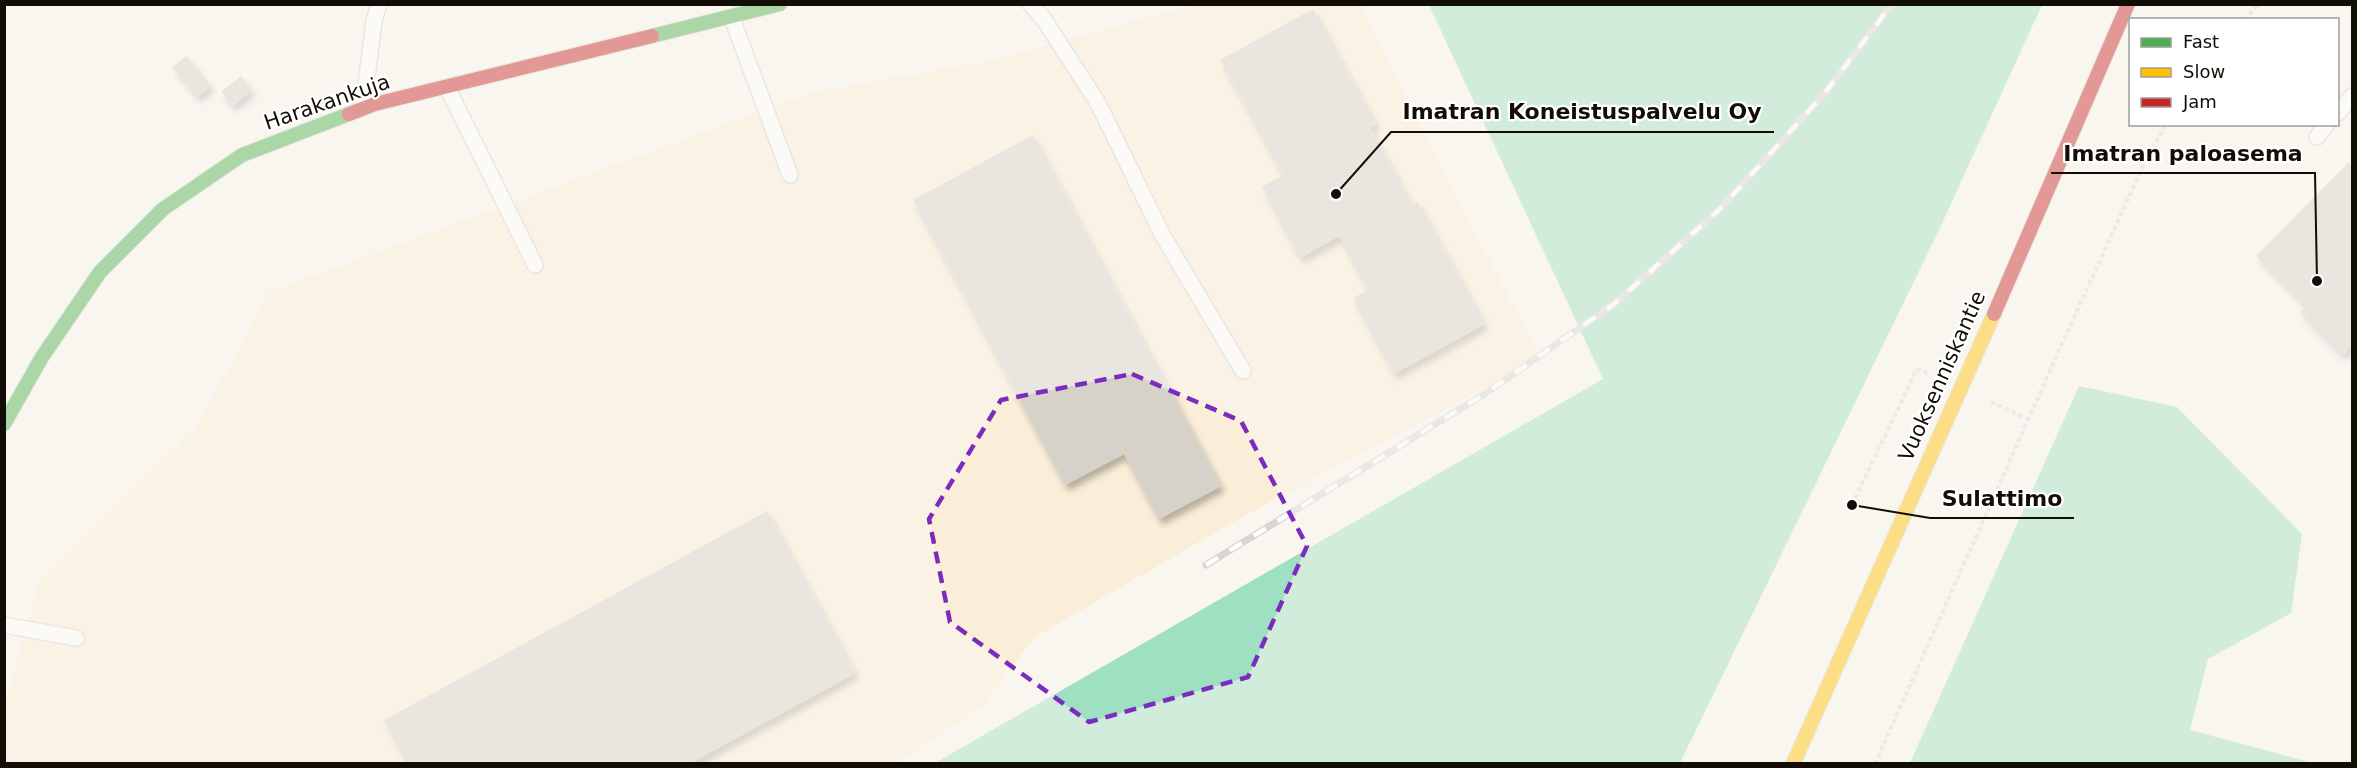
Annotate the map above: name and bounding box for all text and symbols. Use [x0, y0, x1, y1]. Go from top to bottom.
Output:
legend [2129, 18, 2339, 126]
text: Fast [2183, 31, 2219, 52]
text: Slow [2183, 61, 2225, 82]
street label: Harakankuja [261, 69, 393, 135]
text: Jam [2182, 91, 2217, 112]
callout: Imatran Koneistuspalvelu Oy [1391, 92, 1774, 132]
text: Imatran Koneistuspalvelu Oy [1402, 99, 1762, 124]
callout: Imatran paloasema [2051, 133, 2315, 173]
text: Imatran paloasema [2063, 141, 2303, 166]
street label: Vuoksenniskantie [1894, 287, 1990, 465]
callout: Sulattimo [1930, 478, 2074, 518]
text: Sulattimo [1942, 486, 2062, 511]

